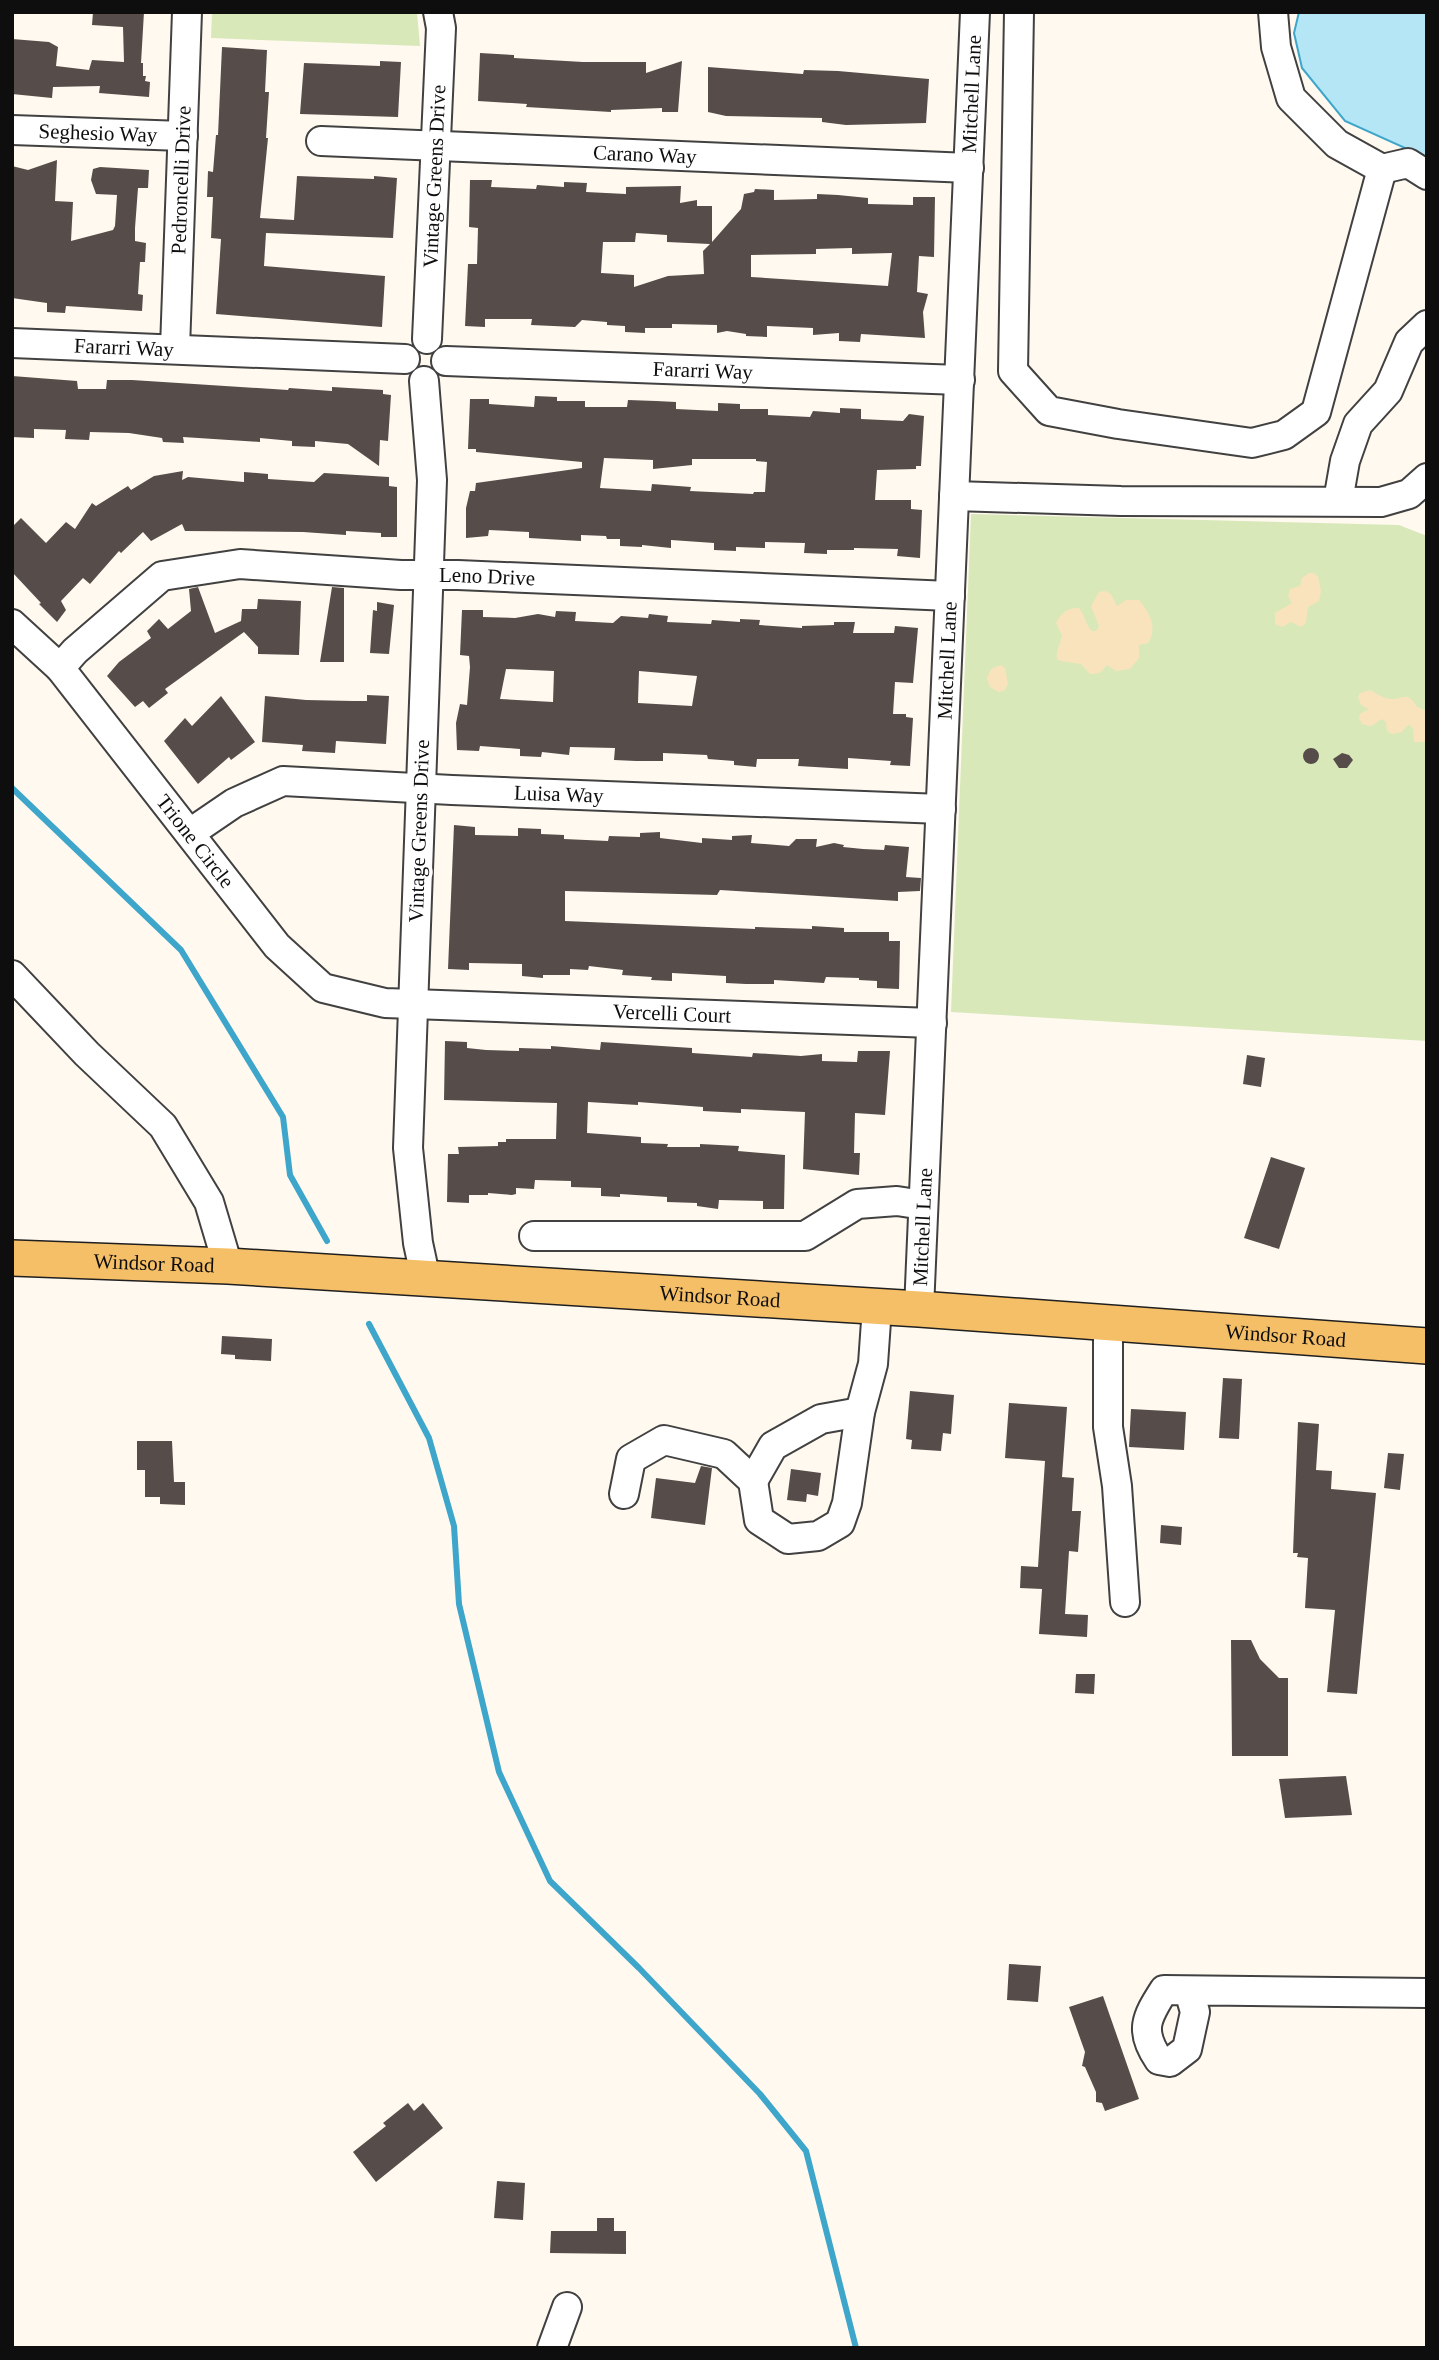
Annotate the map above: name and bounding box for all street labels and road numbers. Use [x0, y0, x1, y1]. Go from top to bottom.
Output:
street label: Mitchell Lane [957, 34, 986, 154]
street label: Vintage Greens Drive [418, 84, 450, 268]
street label: Pedroncelli Drive [166, 105, 196, 255]
street label: Seghesio Way [38, 119, 158, 147]
street label: Carano Way [593, 140, 697, 169]
street label: Fararri Way [73, 334, 175, 362]
street label: Fararri Way [652, 357, 754, 384]
street label: Leno Drive [439, 563, 536, 590]
street label: Mitchell Lane [932, 601, 962, 720]
street label: Vintage Greens Drive [404, 739, 434, 923]
street label: Luisa Way [514, 780, 604, 808]
street label: Trione Circle [151, 790, 239, 893]
street label: Vercelli Court [612, 999, 732, 1028]
street label: Mitchell Lane [908, 1167, 937, 1287]
street label: Windsor Road [93, 1249, 215, 1278]
street label: Windsor Road [659, 1281, 782, 1312]
street label: Windsor Road [1224, 1319, 1347, 1352]

